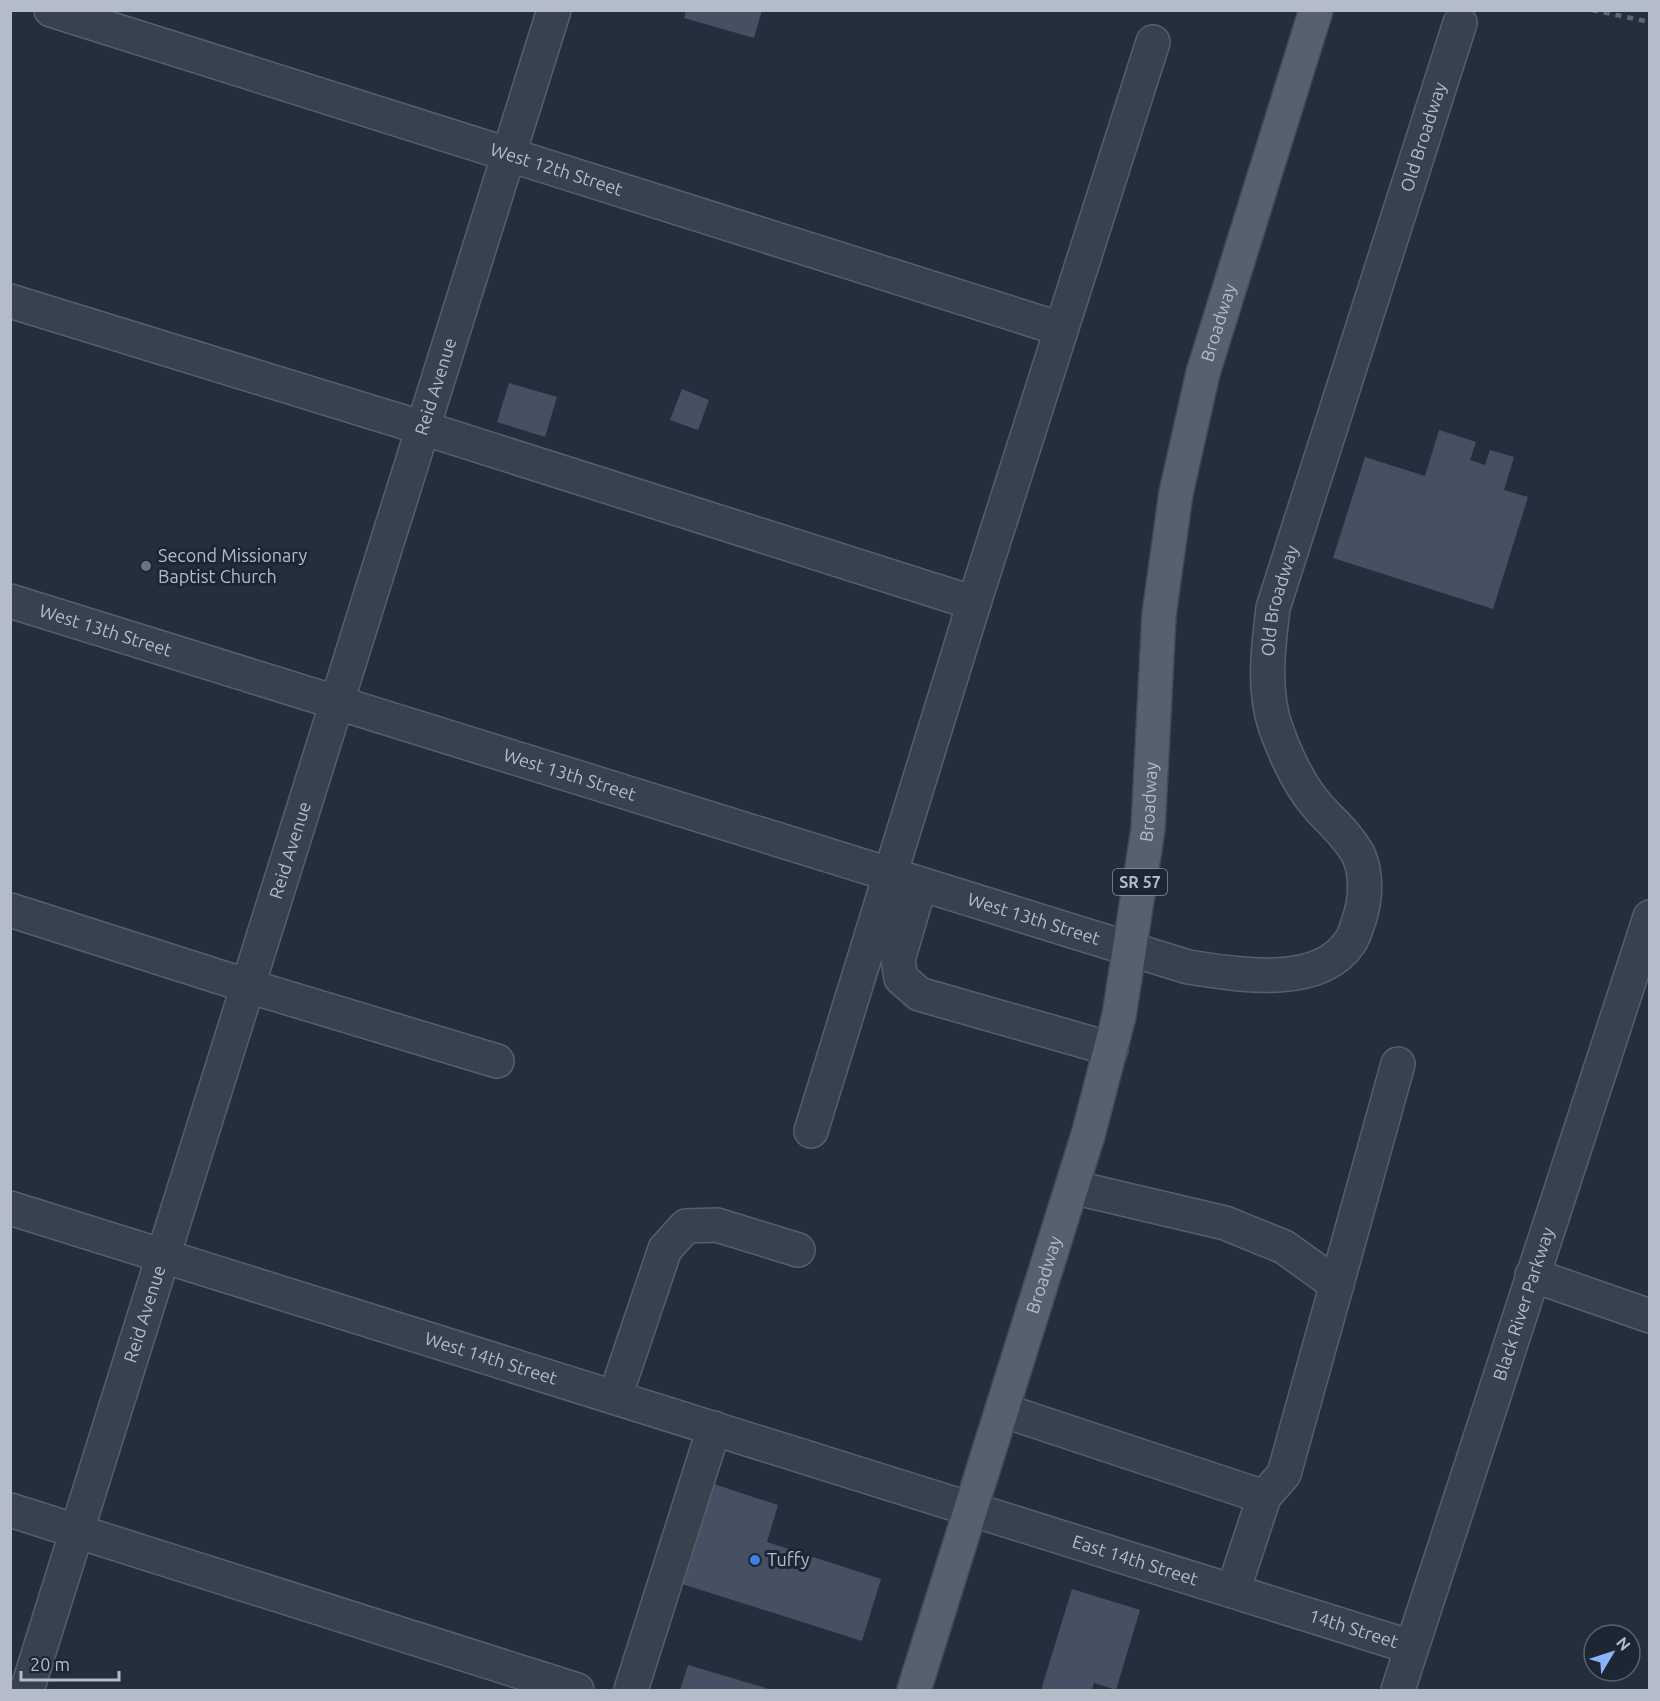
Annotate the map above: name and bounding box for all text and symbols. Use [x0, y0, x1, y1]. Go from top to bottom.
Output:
street label: Old Broadway [1396, 79, 1450, 194]
street label: West 12th Street [488, 138, 625, 199]
street label: Broadway [1196, 281, 1239, 364]
street label: Reid Avenue [410, 335, 460, 437]
street label: Old Broadway [1257, 542, 1302, 657]
place label: Second Missionary Baptist Church [158, 545, 307, 586]
marker: Second Missionary Baptist Church [139, 559, 153, 573]
street label: West 13th Street [37, 600, 174, 660]
street label: West 13th Street [501, 744, 638, 804]
street label: Broadway [1135, 761, 1160, 843]
street label: Reid Avenue [265, 799, 314, 901]
road number: SR 57 [1113, 869, 1167, 895]
street label: West 13th Street [965, 888, 1103, 948]
street label: Black River Parkway [1489, 1224, 1557, 1383]
street label: Broadway [1022, 1233, 1065, 1316]
street label: Reid Avenue [119, 1263, 169, 1365]
street label: West 14th Street [423, 1328, 560, 1388]
street label: East 14th Street [1070, 1531, 1201, 1589]
place label: Tuffy [767, 1549, 810, 1569]
marker: Tuffy [748, 1553, 762, 1567]
street label: 14th Street [1307, 1605, 1401, 1651]
north arrow [1582, 1623, 1642, 1683]
text: N [1613, 1633, 1634, 1654]
scale bar [21, 1644, 118, 1682]
text: 20 m [30, 1654, 70, 1674]

